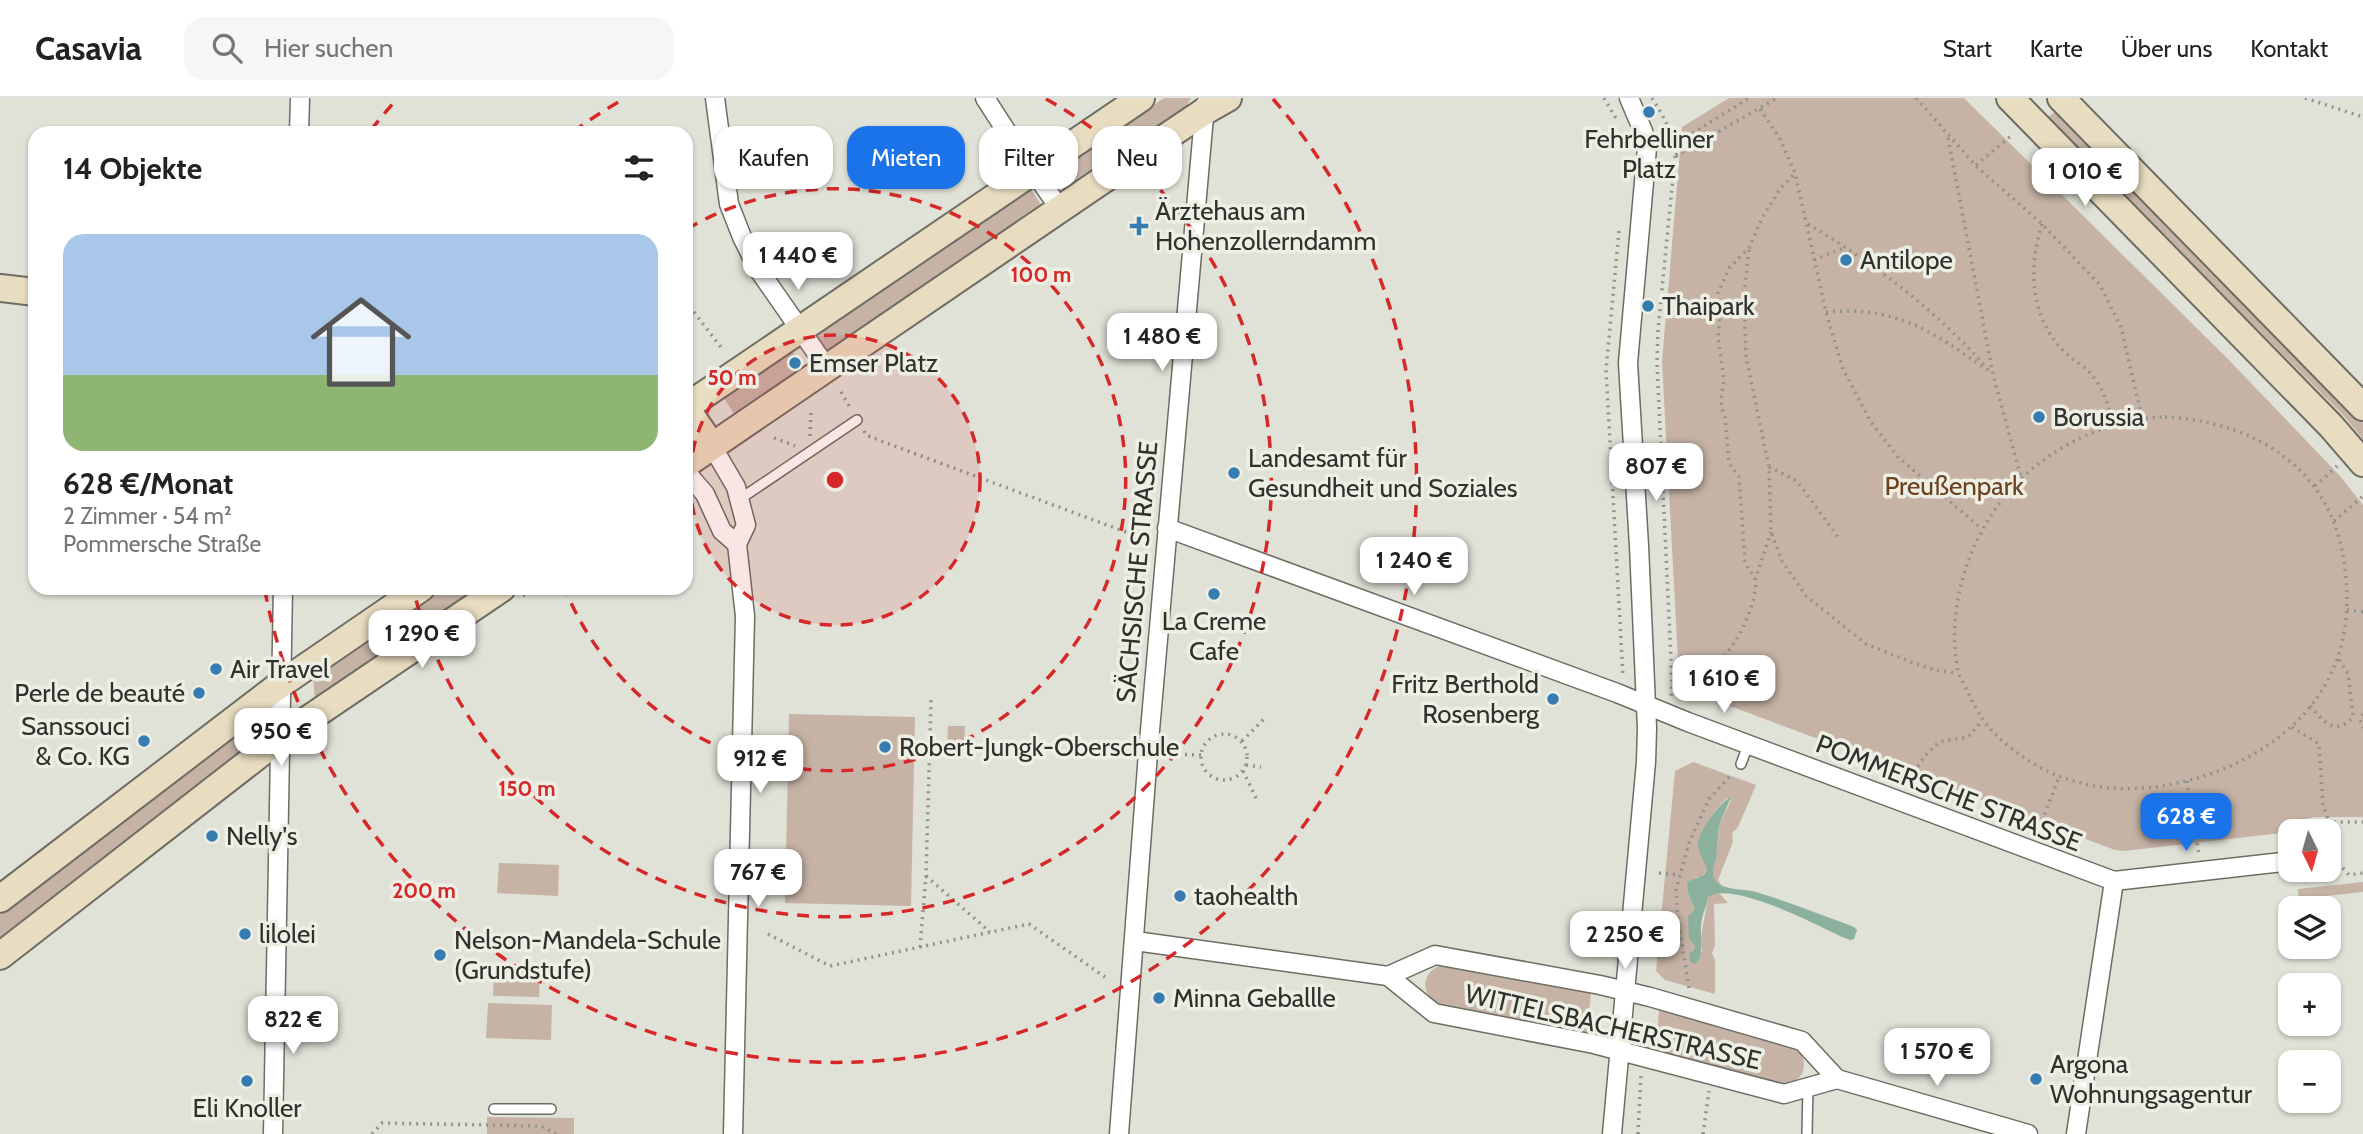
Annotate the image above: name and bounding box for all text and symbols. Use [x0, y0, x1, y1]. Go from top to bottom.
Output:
search box [184, 17, 674, 80]
text: Casavia [35, 28, 142, 68]
icon: search [208, 29, 246, 67]
text: Hier suchen [264, 32, 393, 64]
text: Start [1943, 34, 1992, 63]
text: Karte [2030, 34, 2083, 63]
text: Über uns [2121, 34, 2212, 63]
text: Kontakt [2250, 34, 2328, 63]
marker: Fehrbelliner Platz [1641, 104, 1657, 120]
place label: Fehrbelliner Platz [1584, 123, 1715, 185]
chip: Kaufen [714, 126, 833, 189]
chip: Mieten [847, 126, 965, 189]
chip: Filter [979, 126, 1078, 189]
chip: Neu [1092, 126, 1182, 189]
pin: 1 010 € [2020, 148, 2150, 208]
icon: filters [620, 149, 658, 187]
text: 14 Objekte [63, 150, 202, 187]
text: 1 010 € [2048, 157, 2122, 185]
place label: Ärztehaus am Hohenzollerndamm [1155, 195, 1376, 257]
marker: Ärztehaus am Hohenzollerndamm [1129, 216, 1149, 236]
pin: 1 440 € [733, 232, 863, 292]
text: 1 440 € [759, 241, 837, 269]
place label: Antilope [1860, 244, 1953, 276]
marker: Antilope [1838, 252, 1854, 268]
text: 100 m [1011, 262, 1071, 287]
icon: home [298, 279, 424, 405]
place label: Thaipark [1662, 290, 1755, 322]
marker: Thaipark [1640, 298, 1656, 314]
pin: 1 480 € [1097, 314, 1227, 373]
text: 1 480 € [1123, 322, 1201, 350]
place label: Emser Platz [809, 347, 938, 379]
marker: Emser Platz [787, 355, 803, 371]
text: 50 m [707, 365, 757, 390]
place label: Borussia [2053, 401, 2145, 433]
marker: Borussia [2031, 409, 2047, 425]
street label: SÄCHSISCHE STRASSE [1110, 440, 1164, 704]
place label: Landesamt für Gesundheit und Soziales [1248, 442, 1518, 504]
pin: 807 € [1607, 444, 1705, 503]
text: 807 € [1625, 452, 1687, 480]
text: 628 €/Monat [63, 465, 233, 502]
marker: Landesamt für Gesundheit und Soziales [1226, 465, 1242, 481]
centre of rings [823, 468, 847, 492]
park label: Preußenpark [1884, 470, 2024, 502]
text: 2 Zimmer · 54 m² [63, 502, 232, 530]
text: Pommersche Straße [63, 530, 261, 558]
pin: 1 240 € [1349, 538, 1479, 597]
text: 1 240 € [1376, 546, 1452, 574]
marker: La Creme Cafe [1206, 586, 1222, 602]
place label: La Creme Cafe [1162, 605, 1266, 667]
pin: 1 290 € [357, 610, 487, 670]
text: 1 290 € [385, 619, 459, 647]
place label: Air Travel [230, 653, 329, 685]
pin: 1 610 € [1659, 656, 1789, 715]
marker: Air Travel [208, 661, 224, 677]
text: 1 610 € [1688, 664, 1760, 692]
place label: Fritz Berthold Rosenberg [1391, 668, 1540, 730]
place label: Perle de beauté [14, 677, 185, 709]
marker: Perle de beauté [191, 685, 207, 701]
marker: Fritz Berthold Rosenberg [1545, 691, 1561, 707]
pin: 950 € [232, 708, 330, 768]
place label: Sanssouci & Co. KG [21, 710, 130, 772]
text: 950 € [250, 717, 312, 745]
street label: POMMERSCHE STRASSE [1812, 727, 2086, 859]
place label: Robert-Jungk-Oberschule [899, 731, 1179, 763]
marker: Sanssouci & Co. KG [136, 733, 152, 749]
pin: 912 € [711, 736, 809, 795]
marker: Robert-Jungk-Oberschule [877, 739, 893, 755]
text: 912 € [733, 744, 787, 772]
text: 150 m [499, 776, 555, 801]
pin: 628 € [2137, 794, 2235, 853]
text: 628 € [2157, 802, 2215, 830]
north arrow [2278, 819, 2342, 882]
map controls [2278, 819, 2341, 1113]
place label: Nelly's [226, 820, 298, 852]
marker: Nelly's [204, 828, 220, 844]
pin: 767 € [709, 850, 807, 909]
text: 767 € [730, 858, 786, 886]
text: 200 m [392, 878, 456, 903]
place label: taohealth [1194, 880, 1298, 912]
marker: taohealth [1172, 888, 1188, 904]
button: layers [2278, 896, 2341, 959]
pin: 2 250 € [1560, 912, 1690, 971]
place label: lilolei [259, 918, 316, 950]
text: 2 250 € [1586, 920, 1664, 948]
place label: Nelson-Mandela-Schule (Grundstufe) [454, 924, 721, 986]
marker: lilolei [237, 926, 253, 942]
marker: Nelson-Mandela-Schule (Grundstufe) [432, 947, 448, 963]
button: + [2278, 973, 2341, 1036]
street label: WITTELSBACHERSTRASSE [1462, 977, 1764, 1077]
place label: Minna Geballle [1173, 982, 1336, 1014]
marker: Minna Geballle [1151, 990, 1167, 1006]
pin: 822 € [244, 996, 342, 1056]
text: 822 € [264, 1005, 322, 1033]
pin: 1 570 € [1872, 1028, 2002, 1088]
text: 1 570 € [1900, 1037, 1974, 1065]
place label: Argona Wohnungsagentur [2050, 1048, 2253, 1110]
button: − [2278, 1050, 2341, 1113]
marker: Argona Wohnungsagentur [2028, 1071, 2044, 1087]
marker: Eli Knoller [239, 1073, 255, 1089]
place label: Eli Knoller [192, 1092, 302, 1124]

